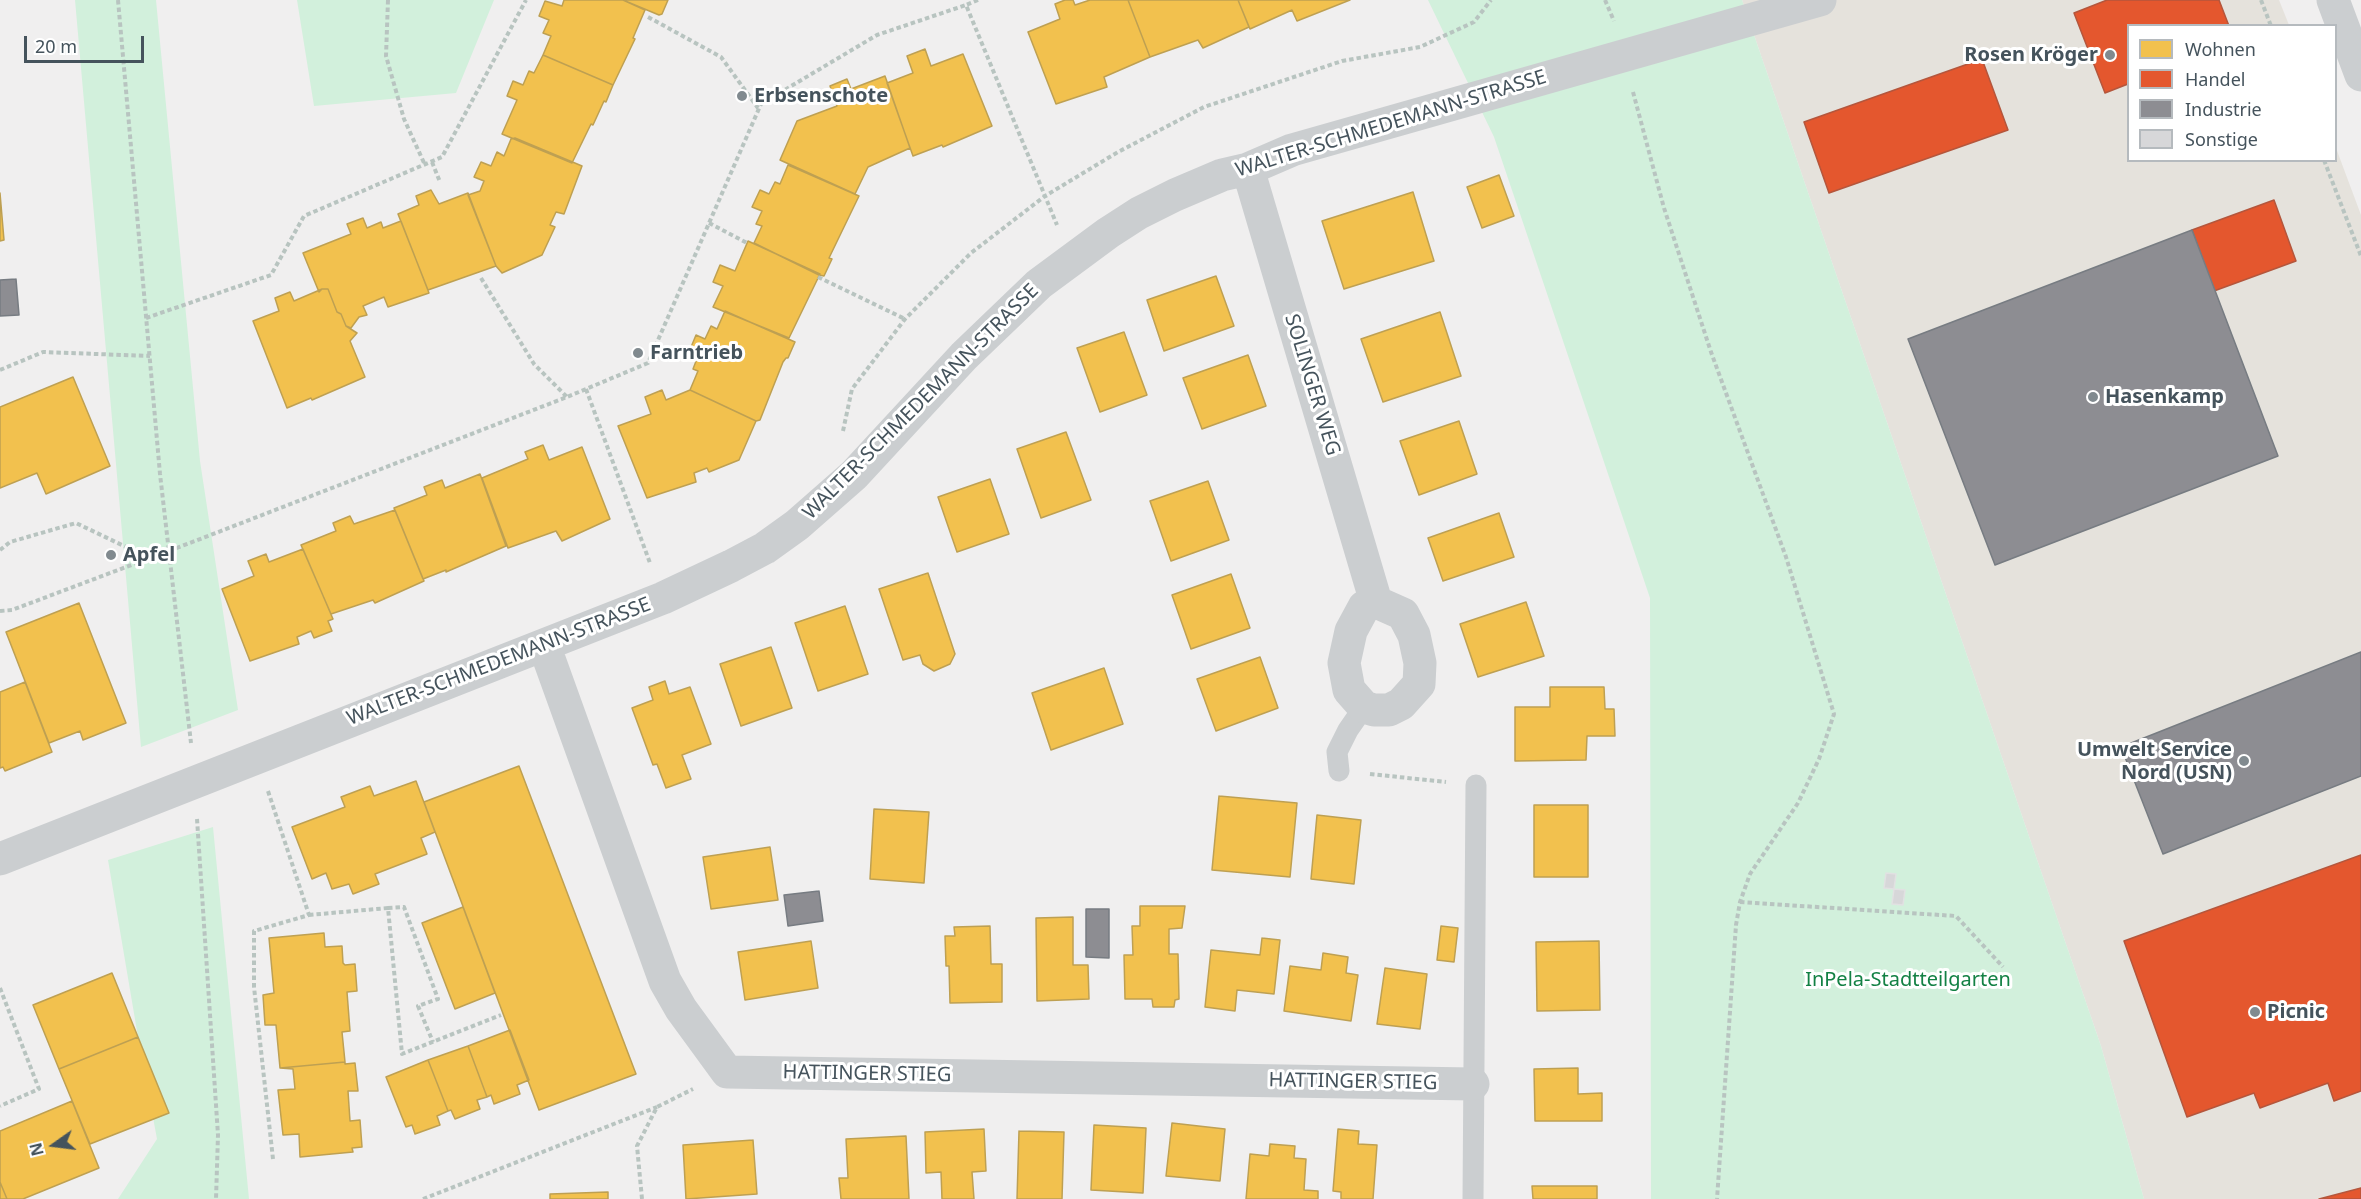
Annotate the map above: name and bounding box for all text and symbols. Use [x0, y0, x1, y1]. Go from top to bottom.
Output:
scale bar [27, 24, 147, 62]
legend [2127, 24, 2337, 162]
text: 20 m [35, 34, 77, 58]
text: Wohnen [2185, 37, 2256, 61]
place label: Rosen Kröger [1964, 43, 2098, 67]
marker: Rosen Kröger [2103, 48, 2117, 62]
street label: WALTER-SCHMEDEMANN-STRASSE [1233, 65, 1549, 183]
text: Handel [2185, 67, 2245, 91]
place label: Erbsenschote [754, 84, 888, 108]
marker: Erbsenschote [735, 89, 749, 103]
text: Industrie [2185, 97, 2262, 121]
text: Sonstige [2185, 127, 2258, 151]
street label: WALTER-SCHMEDEMANN-STRASSE [798, 279, 1044, 525]
street label: SOLINGER WEG [1279, 311, 1345, 459]
place label: Farntrieb [650, 341, 743, 365]
marker: Farntrieb [631, 346, 645, 360]
place label: Hasenkamp [2105, 385, 2224, 409]
marker: Hasenkamp [2086, 390, 2100, 404]
place label: Apfel [123, 543, 175, 567]
marker: Apfel [104, 548, 118, 562]
street label: WALTER-SCHMEDEMANN-STRASSE [344, 593, 654, 731]
place label: Umwelt Service Nord (USN) [2077, 738, 2232, 785]
marker: Umwelt Service Nord (USN) [2237, 754, 2251, 768]
park label: InPela-Stadtteilgarten [1805, 968, 2011, 992]
place label: Picnic [2267, 1000, 2325, 1024]
marker: Picnic [2248, 1005, 2262, 1019]
street label: HATTINGER STIEG [782, 1061, 952, 1087]
street label: HATTINGER STIEG [1268, 1069, 1438, 1095]
north arrow [24, 1115, 84, 1175]
text: N [24, 1140, 49, 1158]

